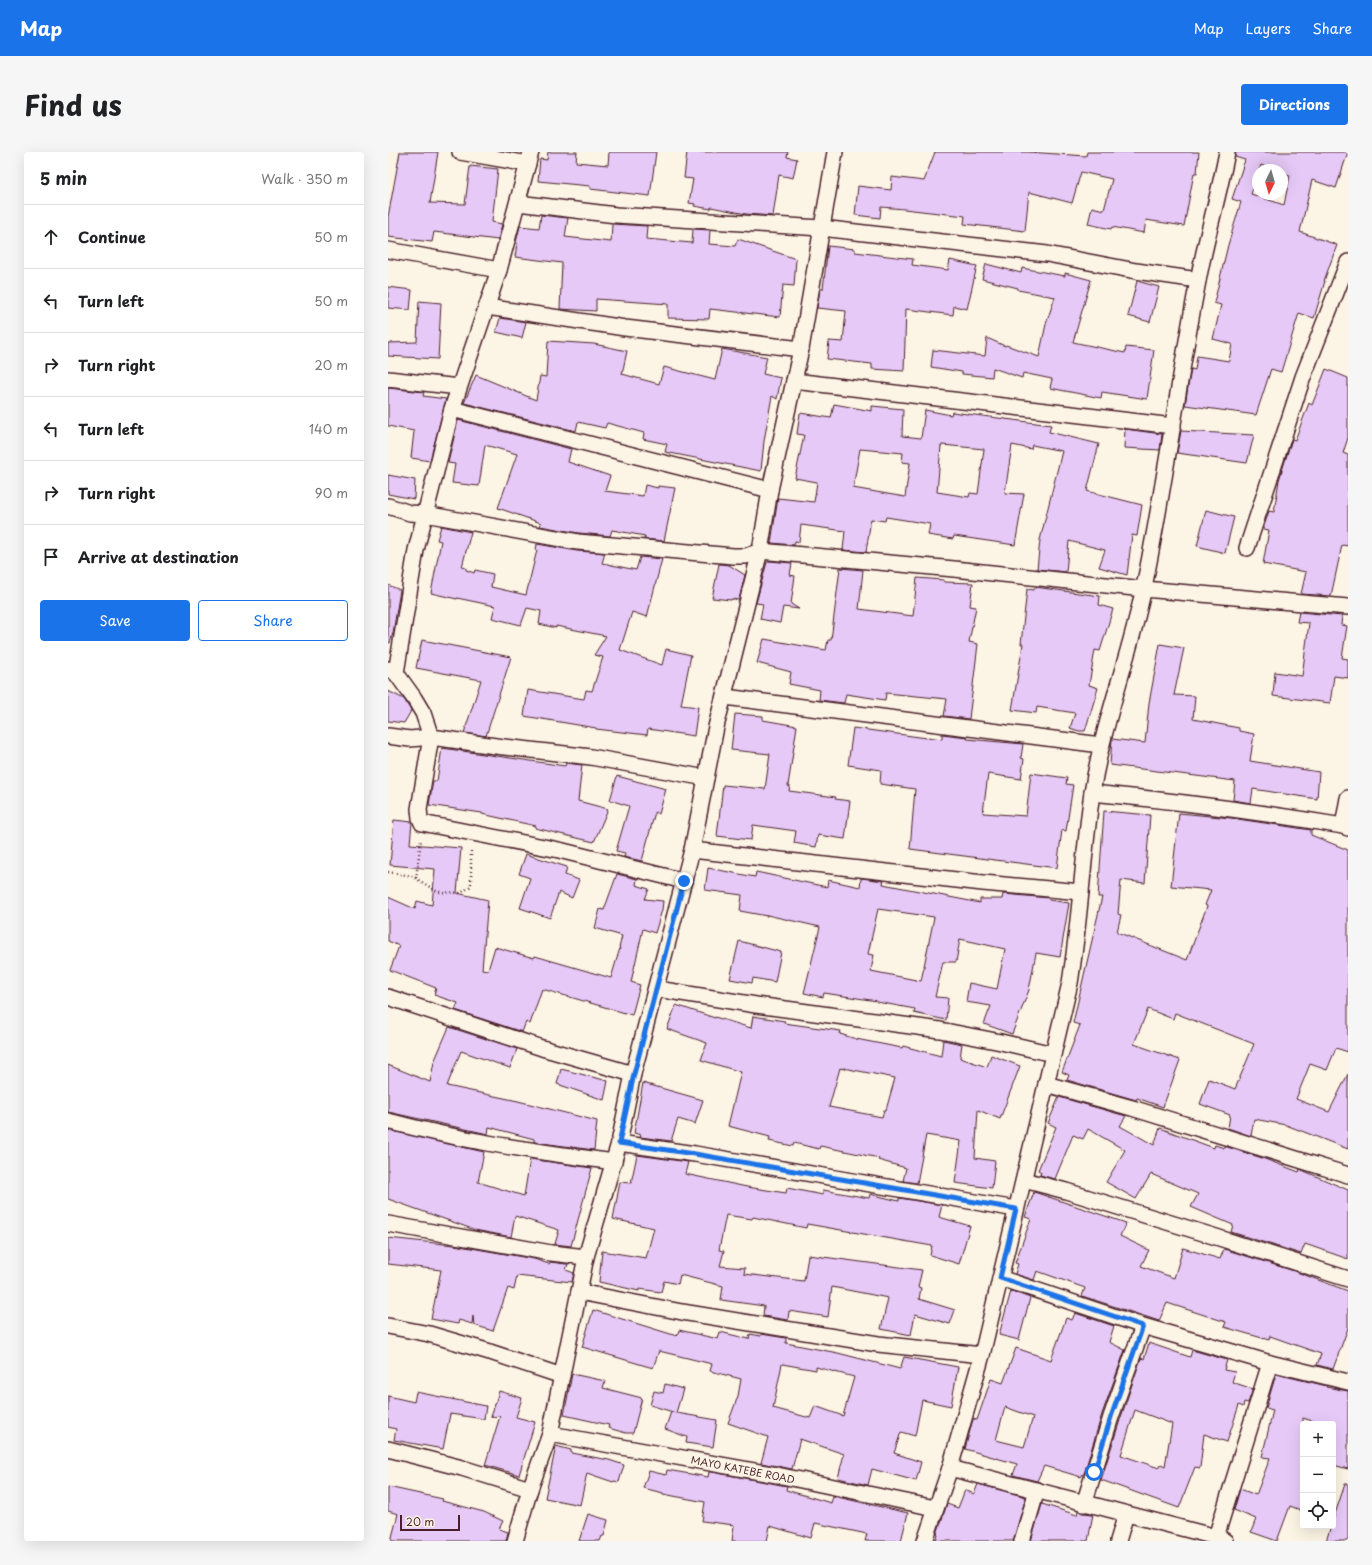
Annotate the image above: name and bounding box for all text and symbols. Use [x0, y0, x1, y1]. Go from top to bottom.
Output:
text: Map [20, 14, 62, 42]
text: Map [1194, 18, 1224, 39]
text: Layers [1246, 18, 1291, 39]
text: Share [1313, 18, 1352, 39]
text: Find us [24, 83, 122, 126]
button: Directions [1241, 84, 1348, 125]
north arrow [1252, 164, 1288, 200]
text: 5 min [40, 165, 87, 191]
text: Walk · 350 m [261, 169, 348, 188]
text: Continue [78, 225, 146, 248]
icon: ahead [40, 226, 62, 248]
text: 50 m [314, 227, 348, 246]
text: Turn left [78, 289, 144, 312]
icon: left [40, 290, 62, 312]
text: 50 m [314, 291, 348, 310]
text: Turn right [78, 353, 155, 376]
icon: right [40, 354, 62, 376]
text: 20 m [314, 355, 348, 374]
text: Turn left [78, 417, 144, 440]
icon: left [40, 418, 62, 440]
text: 140 m [309, 419, 348, 438]
text: Turn right [78, 481, 155, 504]
icon: right [40, 482, 62, 504]
text: 90 m [315, 483, 348, 502]
text: Arrive at destination [78, 545, 239, 568]
icon: arrive [40, 546, 62, 568]
button: Save [40, 600, 190, 641]
button: Share [198, 600, 348, 641]
route end [675, 872, 693, 890]
map controls [1300, 1421, 1336, 1529]
button: + [1300, 1421, 1336, 1457]
street label: MAYO KATEBE ROAD [690, 1452, 797, 1486]
button: − [1300, 1457, 1336, 1493]
route start [1085, 1463, 1103, 1481]
button: locate [1300, 1493, 1336, 1529]
scale bar [400, 1513, 460, 1532]
text: 20 m [406, 1513, 434, 1530]

